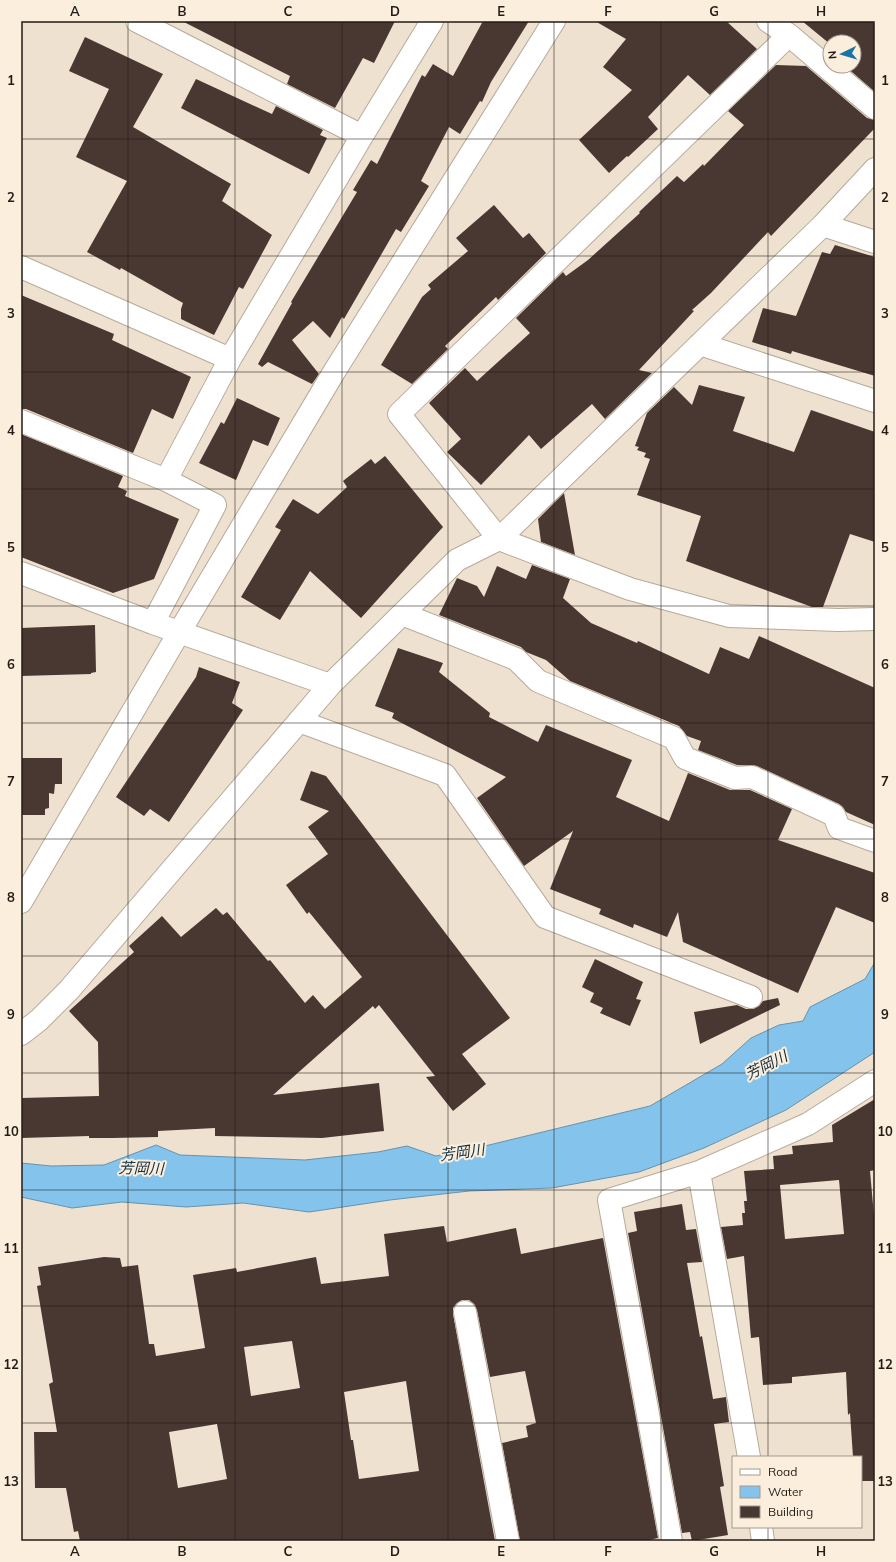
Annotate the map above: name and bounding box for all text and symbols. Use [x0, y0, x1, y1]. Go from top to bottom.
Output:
text: A [70, 3, 80, 19]
text: B [178, 3, 187, 19]
text: C [284, 3, 293, 19]
text: D [390, 3, 400, 19]
text: E [497, 3, 505, 19]
text: F [604, 3, 612, 19]
text: G [709, 3, 719, 19]
text: H [816, 3, 826, 19]
north arrow [822, 34, 862, 74]
text: N [825, 50, 839, 60]
text: 1 [7, 72, 15, 88]
text: 1 [881, 72, 889, 88]
text: 2 [7, 189, 15, 205]
text: 2 [881, 189, 889, 205]
text: 3 [7, 305, 15, 321]
text: 3 [881, 305, 889, 321]
text: 4 [7, 422, 15, 438]
text: 4 [881, 422, 889, 438]
text: 5 [7, 539, 15, 555]
text: 5 [881, 539, 889, 555]
text: 6 [7, 656, 15, 672]
text: 6 [881, 656, 889, 672]
text: 7 [7, 773, 15, 789]
text: 7 [881, 773, 889, 789]
text: 8 [7, 889, 15, 905]
text: 8 [881, 889, 889, 905]
text: 9 [7, 1006, 15, 1022]
text: 9 [881, 1006, 889, 1022]
water label: 芳岡川 [742, 1045, 792, 1084]
text: 10 [3, 1123, 19, 1139]
text: 10 [877, 1123, 893, 1139]
water label: 芳岡川 [438, 1139, 488, 1165]
water label: 芳岡川 [118, 1158, 166, 1178]
text: 11 [3, 1240, 19, 1256]
text: 11 [877, 1240, 893, 1256]
text: 12 [3, 1356, 19, 1372]
text: 12 [877, 1356, 893, 1372]
legend [732, 1456, 862, 1528]
text: Road [768, 1464, 797, 1479]
text: 13 [3, 1473, 19, 1489]
text: 13 [877, 1473, 893, 1489]
text: Water [768, 1484, 804, 1499]
text: Building [768, 1504, 813, 1519]
text: A [70, 1543, 80, 1559]
text: B [178, 1543, 187, 1559]
text: C [284, 1543, 293, 1559]
text: D [390, 1543, 400, 1559]
text: E [497, 1543, 505, 1559]
text: F [604, 1543, 612, 1559]
text: G [709, 1543, 719, 1559]
text: H [816, 1543, 826, 1559]

